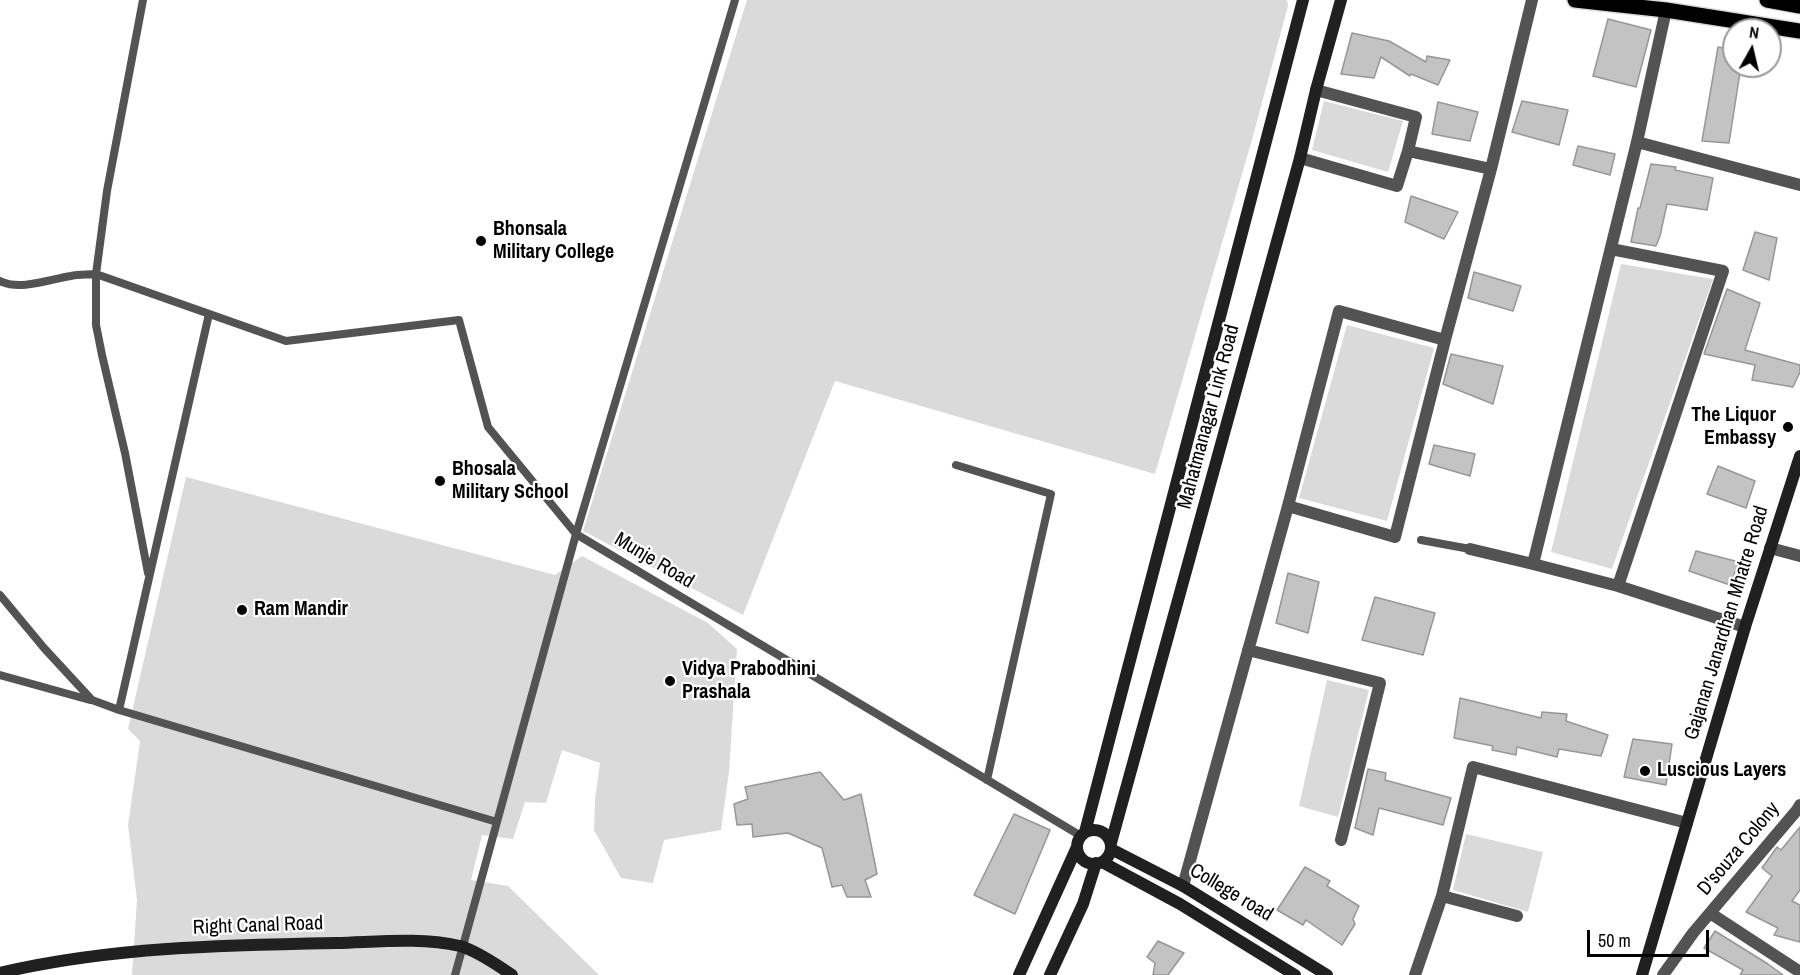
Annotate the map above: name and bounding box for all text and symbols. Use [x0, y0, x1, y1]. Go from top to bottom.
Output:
north arrow [1722, 18, 1782, 78]
text: N [1748, 21, 1760, 44]
place label: Bhonsala Military College [493, 218, 614, 265]
marker: Bhonsala Military College [474, 234, 488, 248]
street label: Mahatmanagar Link Road [1173, 322, 1245, 512]
place label: The Liquor Embassy [1691, 404, 1776, 451]
marker: The Liquor Embassy [1781, 420, 1795, 434]
place label: Bhosala Military School [452, 458, 569, 505]
marker: Bhosala Military School [433, 474, 447, 488]
street label: Gajanan Janardhan Mhatre Road [1680, 503, 1774, 743]
street label: Munje Road [610, 528, 698, 594]
place label: Ram Mandir [254, 598, 348, 622]
marker: Ram Mandir [235, 603, 249, 617]
place label: Vidya Prabodhini Prashala [682, 658, 816, 705]
marker: Vidya Prabodhini Prashala [663, 674, 677, 688]
place label: Luscious Layers [1657, 759, 1786, 783]
marker: Luscious Layers [1638, 764, 1652, 778]
street label: D'souza Colony [1693, 797, 1785, 901]
street label: College road [1185, 859, 1277, 927]
street label: Right Canal Road [192, 912, 324, 940]
scale bar [1590, 918, 1712, 956]
text: 50 m [1598, 928, 1631, 953]

